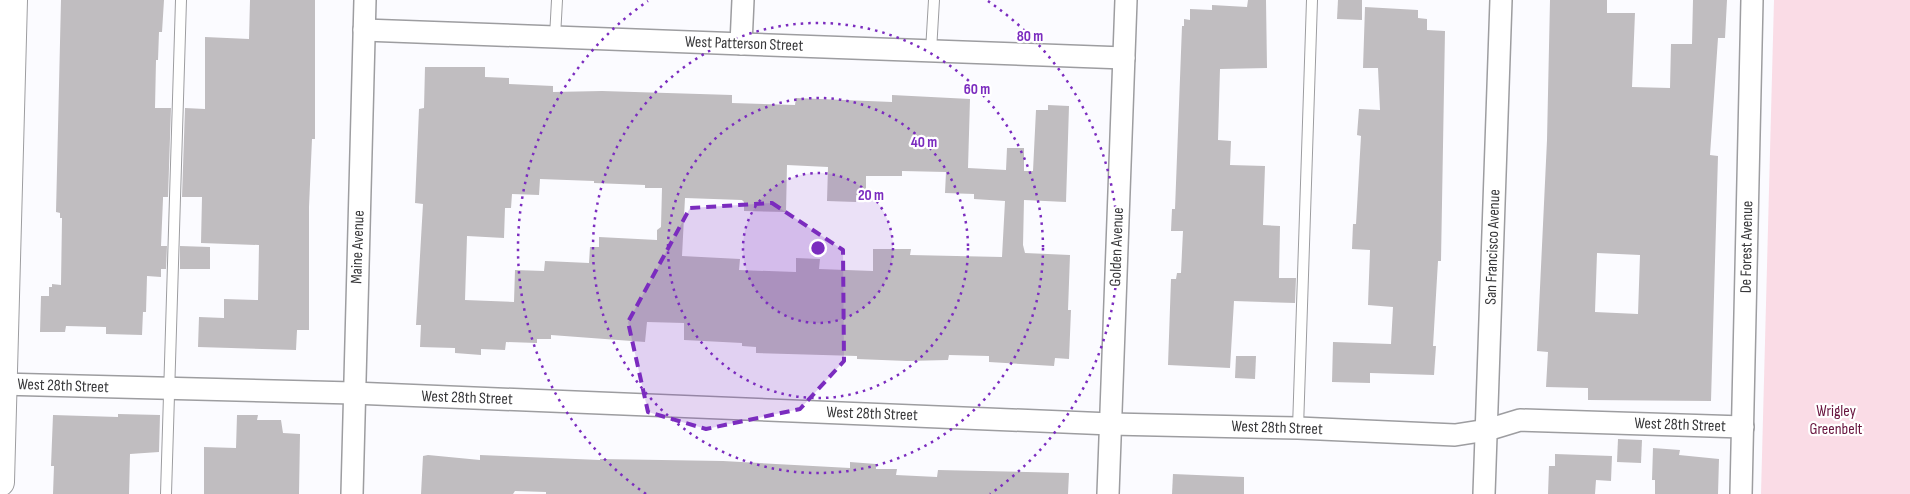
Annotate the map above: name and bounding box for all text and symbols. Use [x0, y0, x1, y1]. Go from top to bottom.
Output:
text: 80 m [1017, 27, 1043, 46]
street label: West Patterson Street [685, 32, 804, 56]
text: 60 m [964, 80, 990, 99]
text: 40 m [911, 133, 937, 152]
text: 20 m [858, 186, 884, 205]
street label: San Francisco Avenue [1481, 189, 1505, 305]
street label: De Forest Avenue [1737, 201, 1757, 293]
street label: Golden Avenue [1106, 207, 1128, 287]
street label: Maine Avenue [347, 210, 369, 284]
centre of rings [809, 239, 827, 257]
street label: West 28th Street [17, 375, 109, 397]
street label: West 28th Street [421, 387, 513, 409]
park label: Wrigley Greenbelt [1810, 402, 1863, 439]
street label: West 28th Street [826, 403, 918, 425]
street label: West 28th Street [1634, 414, 1726, 436]
street label: West 28th Street [1231, 417, 1323, 439]

